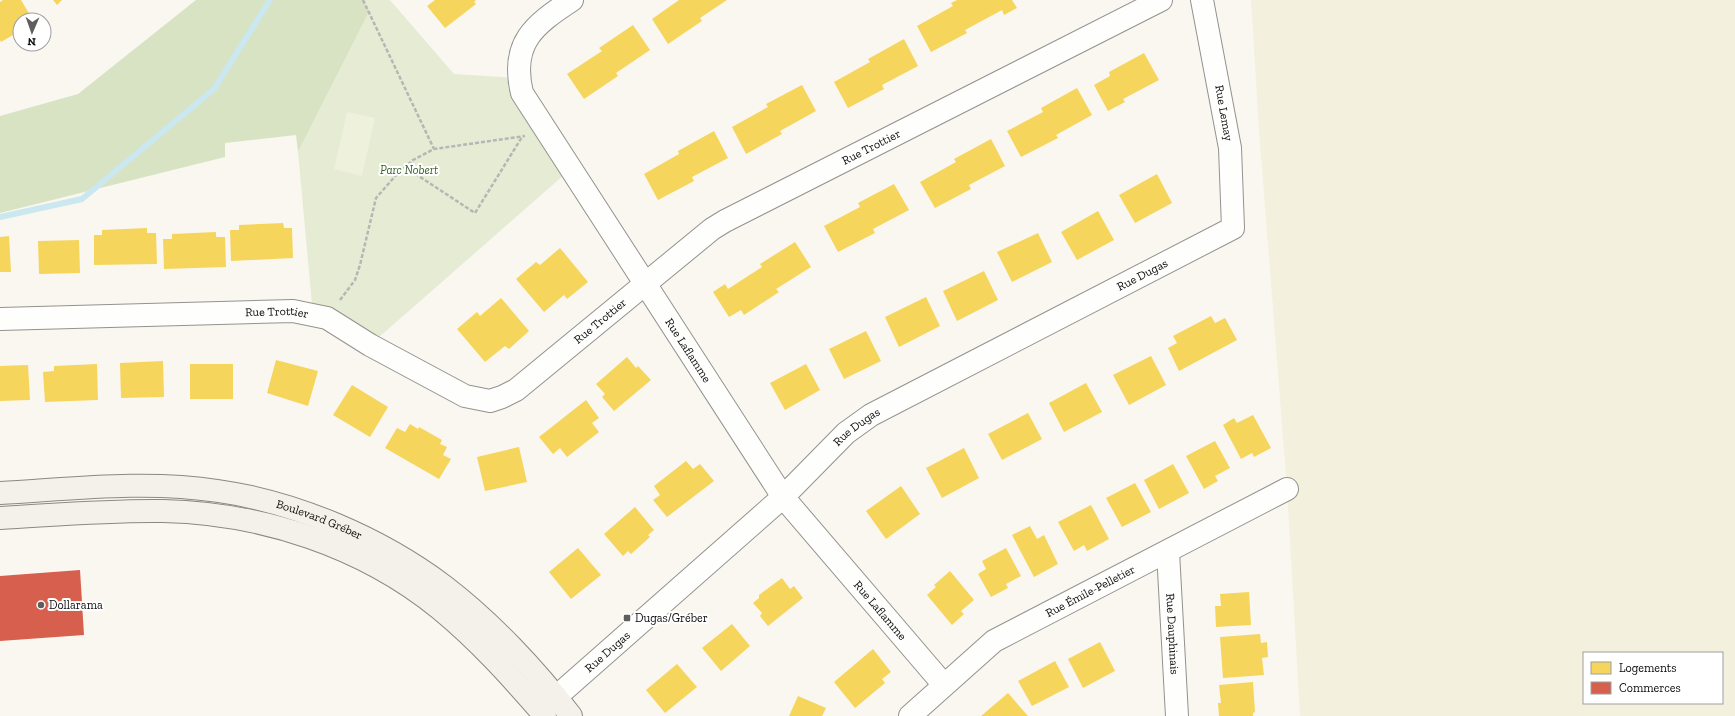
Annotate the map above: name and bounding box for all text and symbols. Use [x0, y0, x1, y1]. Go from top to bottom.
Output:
north arrow [12, 12, 52, 52]
text: N [27, 35, 36, 48]
street label: Rue Lemay [1212, 84, 1236, 143]
street label: Rue Trottier [840, 126, 903, 168]
park label: Parc Nobert [380, 163, 438, 177]
street label: Rue Dugas [1115, 256, 1170, 294]
street label: Rue Trottier [571, 295, 629, 347]
street label: Rue Trottier [245, 304, 310, 321]
street label: Rue Laflamme [662, 316, 714, 385]
street label: Rue Dugas [830, 405, 882, 449]
street label: Boulevard Gréber [275, 497, 365, 542]
street label: Rue Émile-Pelletier [1043, 562, 1137, 620]
street label: Rue Laflamme [851, 578, 910, 643]
street label: Rue Dauphinais [1163, 593, 1182, 675]
place label: Dollarama [49, 598, 103, 612]
marker: Dollarama [36, 600, 46, 610]
place label: Dugas/Gréber [635, 611, 708, 625]
marker: Dugas/Gréber [622, 613, 632, 623]
street label: Rue Dugas [582, 628, 633, 675]
legend [1583, 652, 1723, 704]
text: Logements [1619, 661, 1677, 675]
text: Commerces [1619, 681, 1681, 695]

